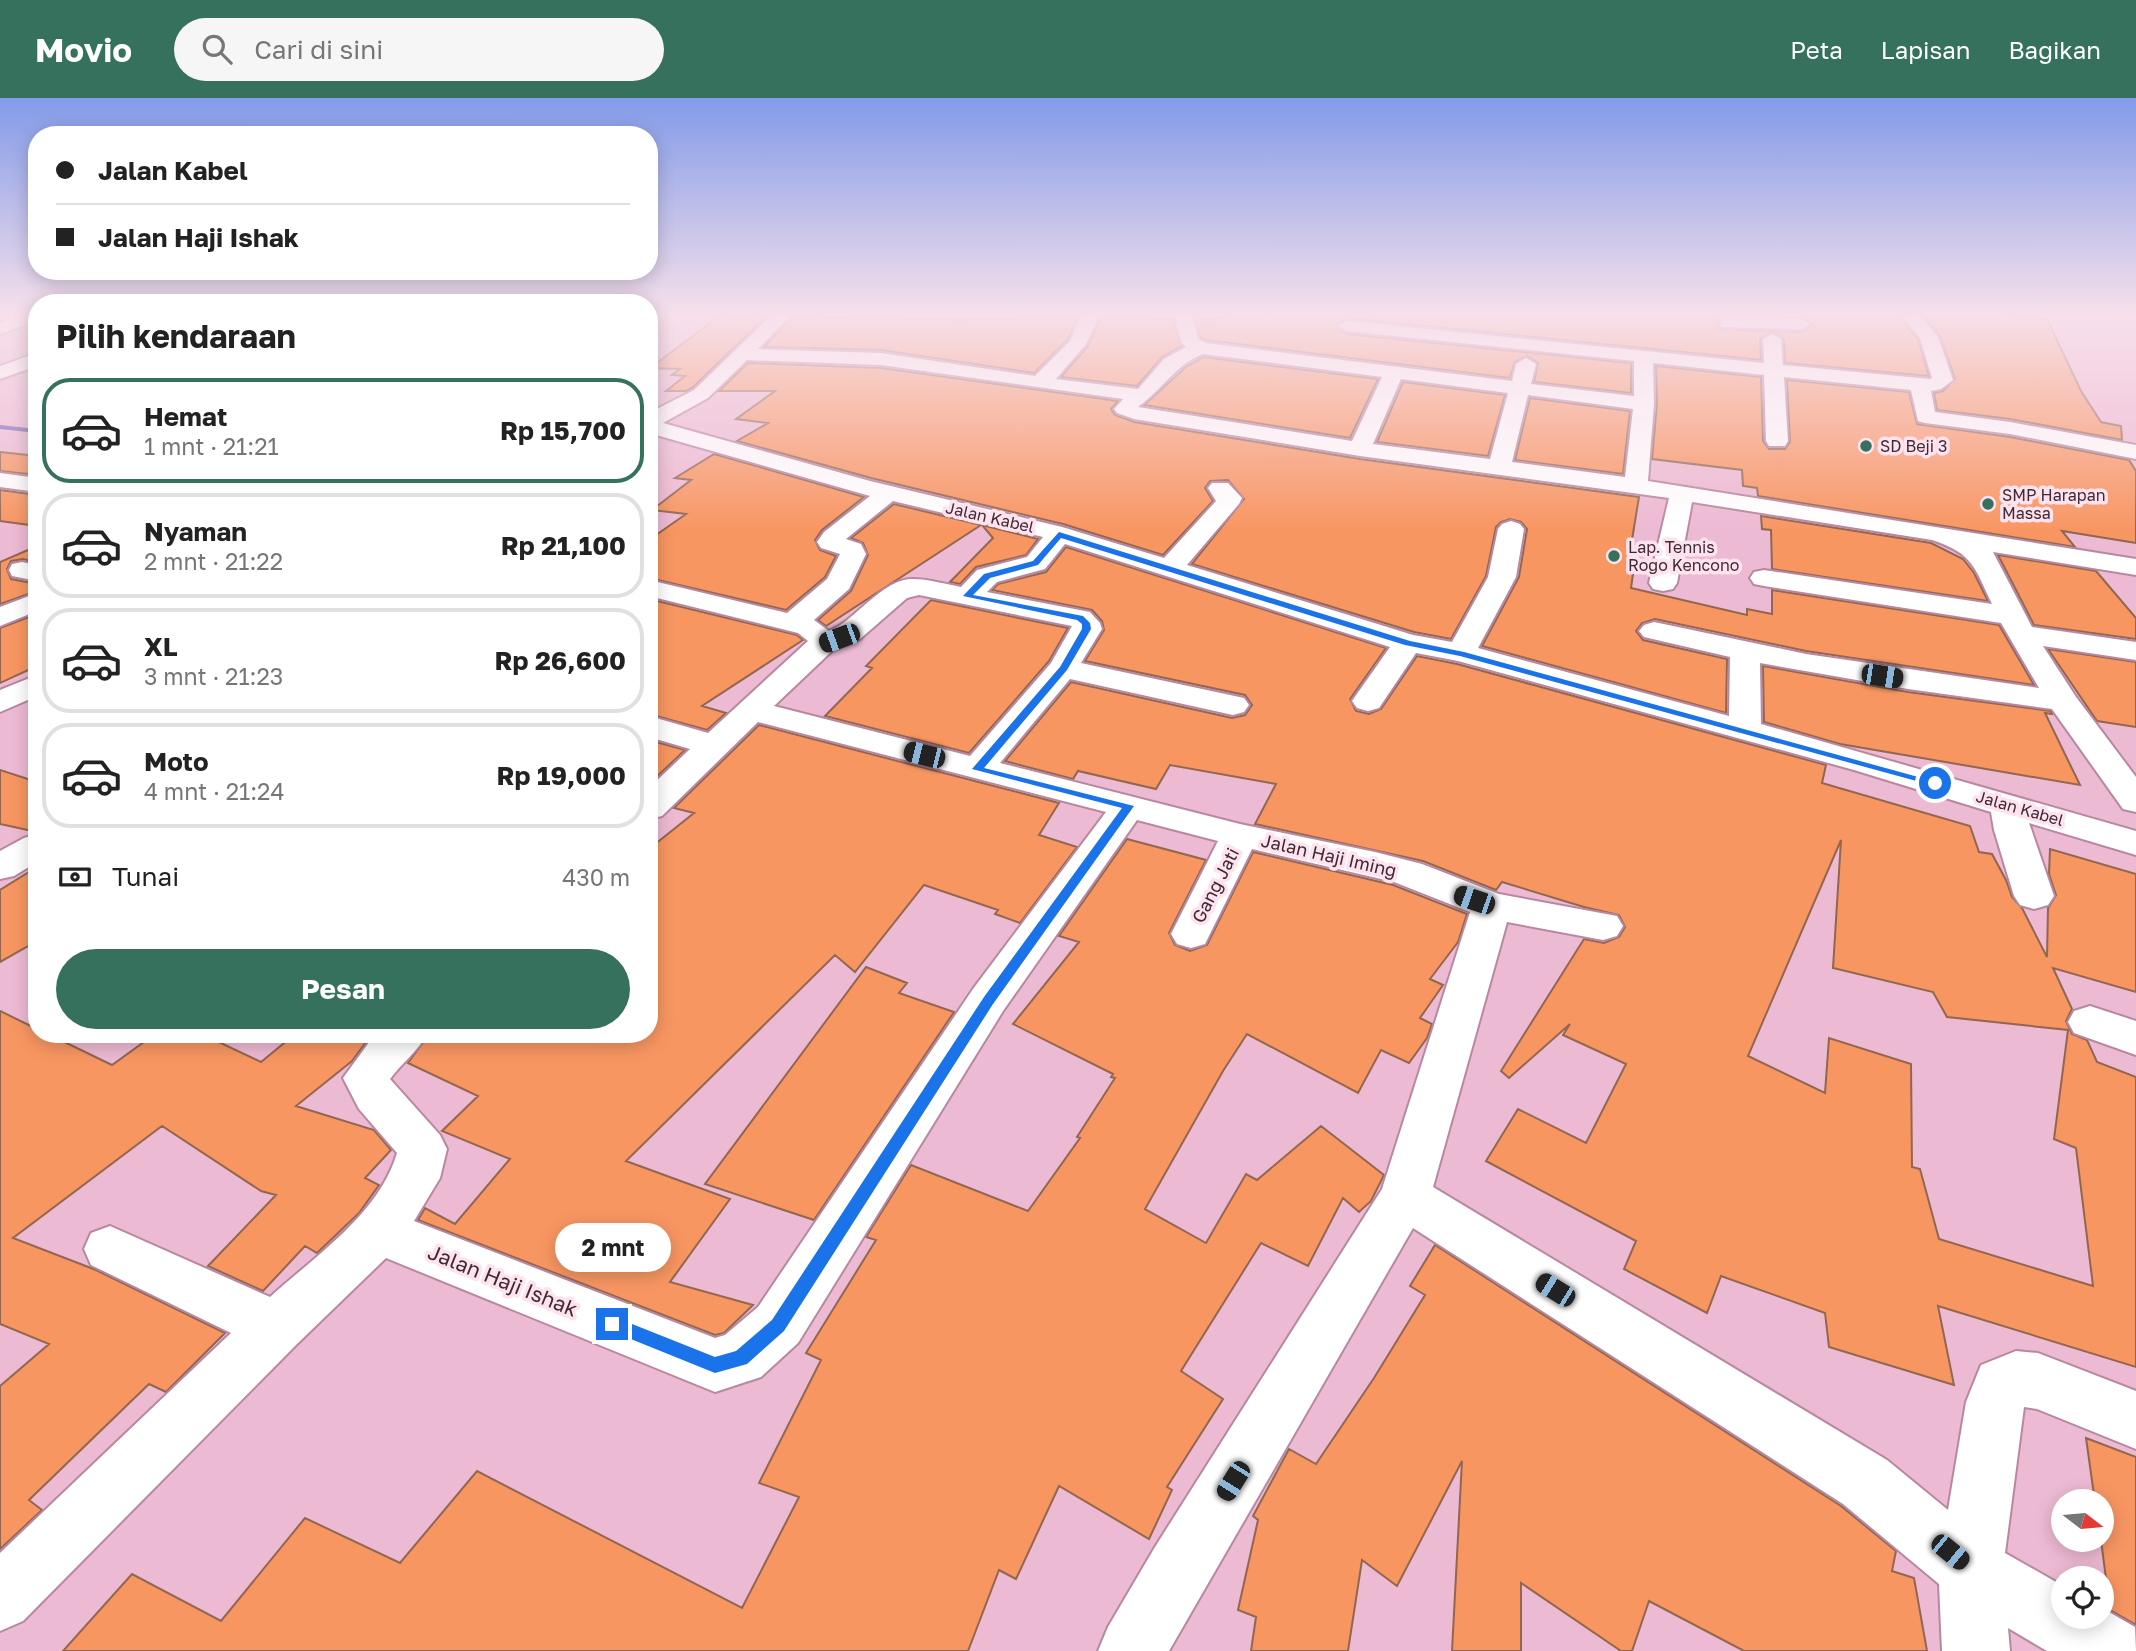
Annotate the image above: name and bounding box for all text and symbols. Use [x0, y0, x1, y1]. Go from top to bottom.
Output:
search box [174, 18, 664, 81]
text: Movio [35, 30, 132, 69]
icon: search [198, 30, 236, 68]
text: Cari di sini [254, 34, 383, 65]
text: Peta [1790, 35, 1843, 64]
text: Lapisan [1881, 35, 1971, 64]
text: Bagikan [2009, 35, 2101, 64]
text: Jalan Kabel [98, 155, 248, 186]
text: Jalan Haji Ishak [98, 222, 299, 253]
text: Pilih kendaraan [56, 317, 296, 355]
icon: car [60, 399, 123, 462]
text: Hemat [144, 401, 227, 432]
text: Rp 15,700 [500, 415, 626, 446]
text: 1 mnt · 21:21 [144, 432, 279, 460]
place label: SD Beji 3 [1880, 436, 1947, 456]
marker: SD Beji 3 [1858, 438, 1874, 454]
place label: SMP Harapan Massa [2002, 485, 2106, 523]
marker: SMP Harapan Massa [1980, 496, 1996, 512]
street label: Jalan Kabel [944, 497, 1036, 537]
icon: car [60, 514, 123, 577]
text: Nyaman [144, 516, 247, 547]
text: Rp 21,100 [501, 530, 626, 561]
place label: Lap. Tennis Rogo Kencono [1628, 537, 1739, 575]
text: 2 mnt · 21:22 [144, 547, 283, 575]
marker: Lap. Tennis Rogo Kencono [1606, 548, 1622, 564]
car [816, 621, 863, 655]
icon: car [60, 629, 123, 692]
text: XL [144, 631, 178, 662]
text: Rp 26,600 [494, 645, 626, 676]
text: 3 mnt · 21:23 [144, 662, 283, 690]
car [1860, 662, 1905, 690]
car [902, 740, 947, 770]
icon: car [60, 744, 123, 807]
text: Moto [144, 746, 209, 777]
text: Rp 19,000 [497, 760, 626, 791]
route start [1919, 767, 1951, 799]
text: 4 mnt · 21:24 [144, 777, 284, 805]
street label: Jalan Kabel [1974, 786, 2066, 830]
street label: Jalan Haji Iming [1259, 829, 1399, 881]
street label: Gang Jati [1187, 844, 1243, 926]
icon: cash [56, 858, 94, 896]
text: Tunai [112, 861, 179, 892]
text: 430 m [562, 863, 630, 891]
car [1451, 883, 1498, 917]
button: Pesan [56, 949, 630, 1029]
callout: 2 mnt [554, 1222, 670, 1272]
text: 2 mnt [581, 1233, 645, 1261]
street label: Jalan Haji Ishak [424, 1238, 582, 1322]
car [1532, 1270, 1579, 1310]
route end [596, 1308, 628, 1340]
car [1213, 1458, 1254, 1504]
north arrow [2051, 1489, 2114, 1552]
map controls [2051, 1489, 2114, 1629]
car [1928, 1531, 1973, 1573]
button: locate [2051, 1566, 2114, 1629]

